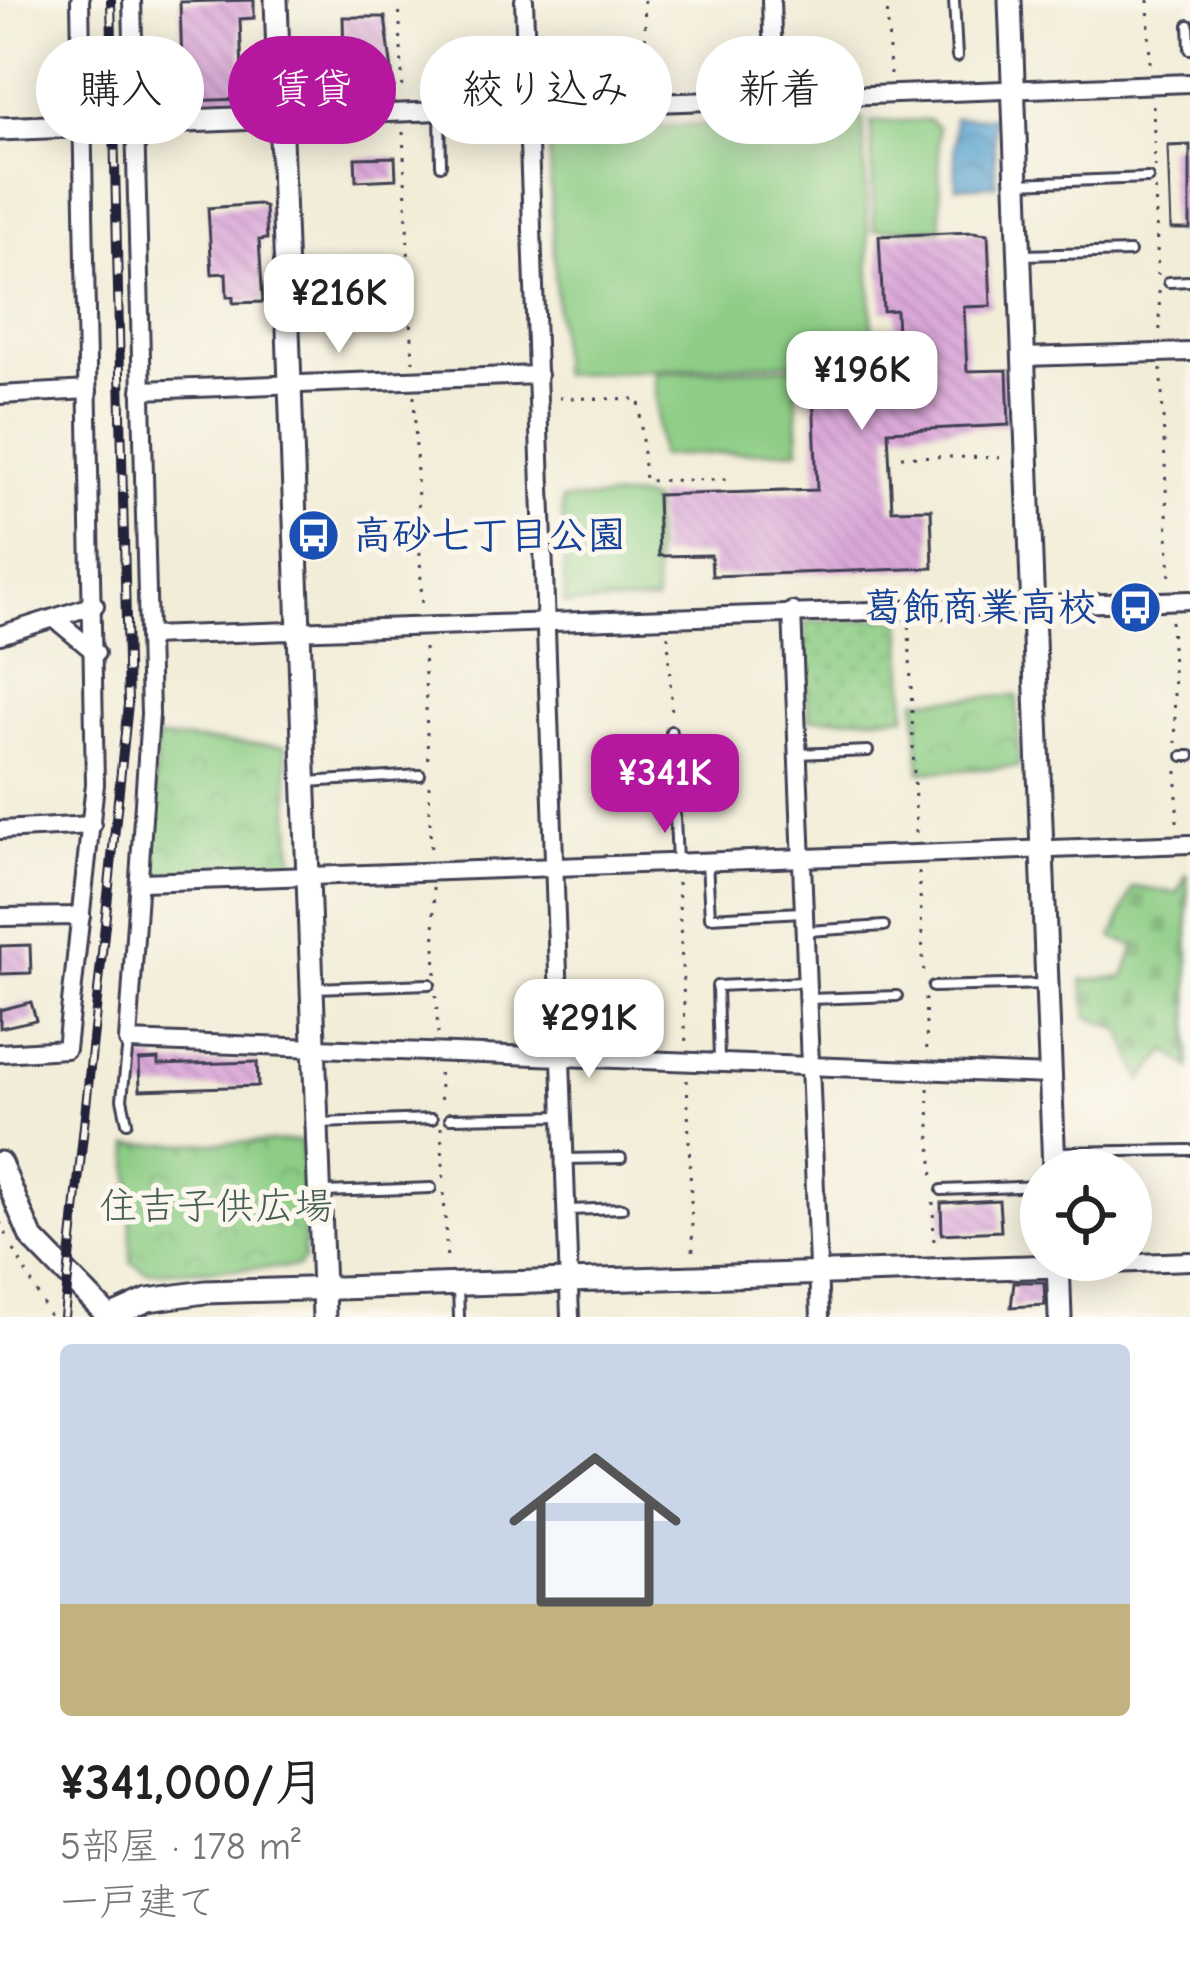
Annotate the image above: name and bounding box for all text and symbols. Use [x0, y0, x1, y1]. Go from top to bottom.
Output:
chip: 購入 [36, 36, 204, 144]
chip: 賃貸 [228, 36, 396, 144]
chip: 絞り込み [420, 36, 672, 144]
chip: 新着 [696, 36, 864, 144]
pin: ¥216K [255, 254, 423, 356]
text: ¥216K [291, 270, 387, 315]
pin: ¥196K [778, 331, 946, 433]
text: ¥196K [813, 347, 911, 392]
bus stop icon: 高砂七丁目公園 [286, 507, 342, 563]
place label: 高砂七丁目公園 [353, 513, 626, 558]
bus stop icon: 葛飾商業高校 [1108, 579, 1164, 635]
place label: 葛飾商業高校 [863, 585, 1097, 630]
pin: ¥341K [581, 734, 749, 836]
text: ¥341K [618, 750, 712, 795]
pin: ¥291K [505, 979, 673, 1081]
text: ¥291K [541, 995, 637, 1040]
map controls [1020, 1149, 1152, 1281]
button: locate [1020, 1149, 1152, 1281]
park label: 住吉子供広場 [99, 1184, 333, 1229]
icon: home [487, 1422, 703, 1638]
text: ¥341,000/月 [60, 1753, 325, 1812]
text: 5部屋 · 178 m² [60, 1824, 301, 1869]
text: 一戸建て [60, 1880, 216, 1925]

